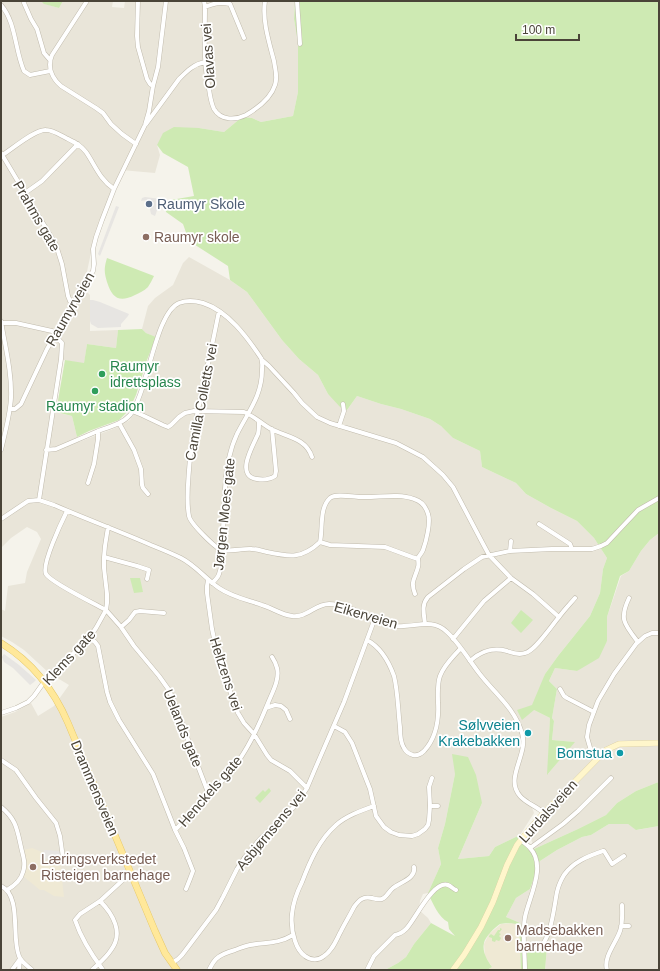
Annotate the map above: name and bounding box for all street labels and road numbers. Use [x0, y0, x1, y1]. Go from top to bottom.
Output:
street label: Olavas vei [198, 23, 218, 89]
street label: Prahms gate [10, 178, 64, 255]
street label: Raumyrveien [42, 269, 98, 349]
street label: Camilla Colletts vei [182, 342, 220, 462]
street label: Jørgen Moes gate [210, 457, 238, 571]
street label: Eikerveien [332, 598, 400, 632]
street label: Klems gate [39, 626, 99, 688]
street label: Heltzens vei [207, 635, 245, 713]
street label: Uelands gate [160, 687, 206, 769]
street label: Drammensveien [68, 738, 122, 838]
street label: Henckels gate [175, 752, 245, 830]
street label: Lurdalsveien [515, 776, 581, 846]
street label: Asbjørnsens vei [233, 787, 309, 873]

